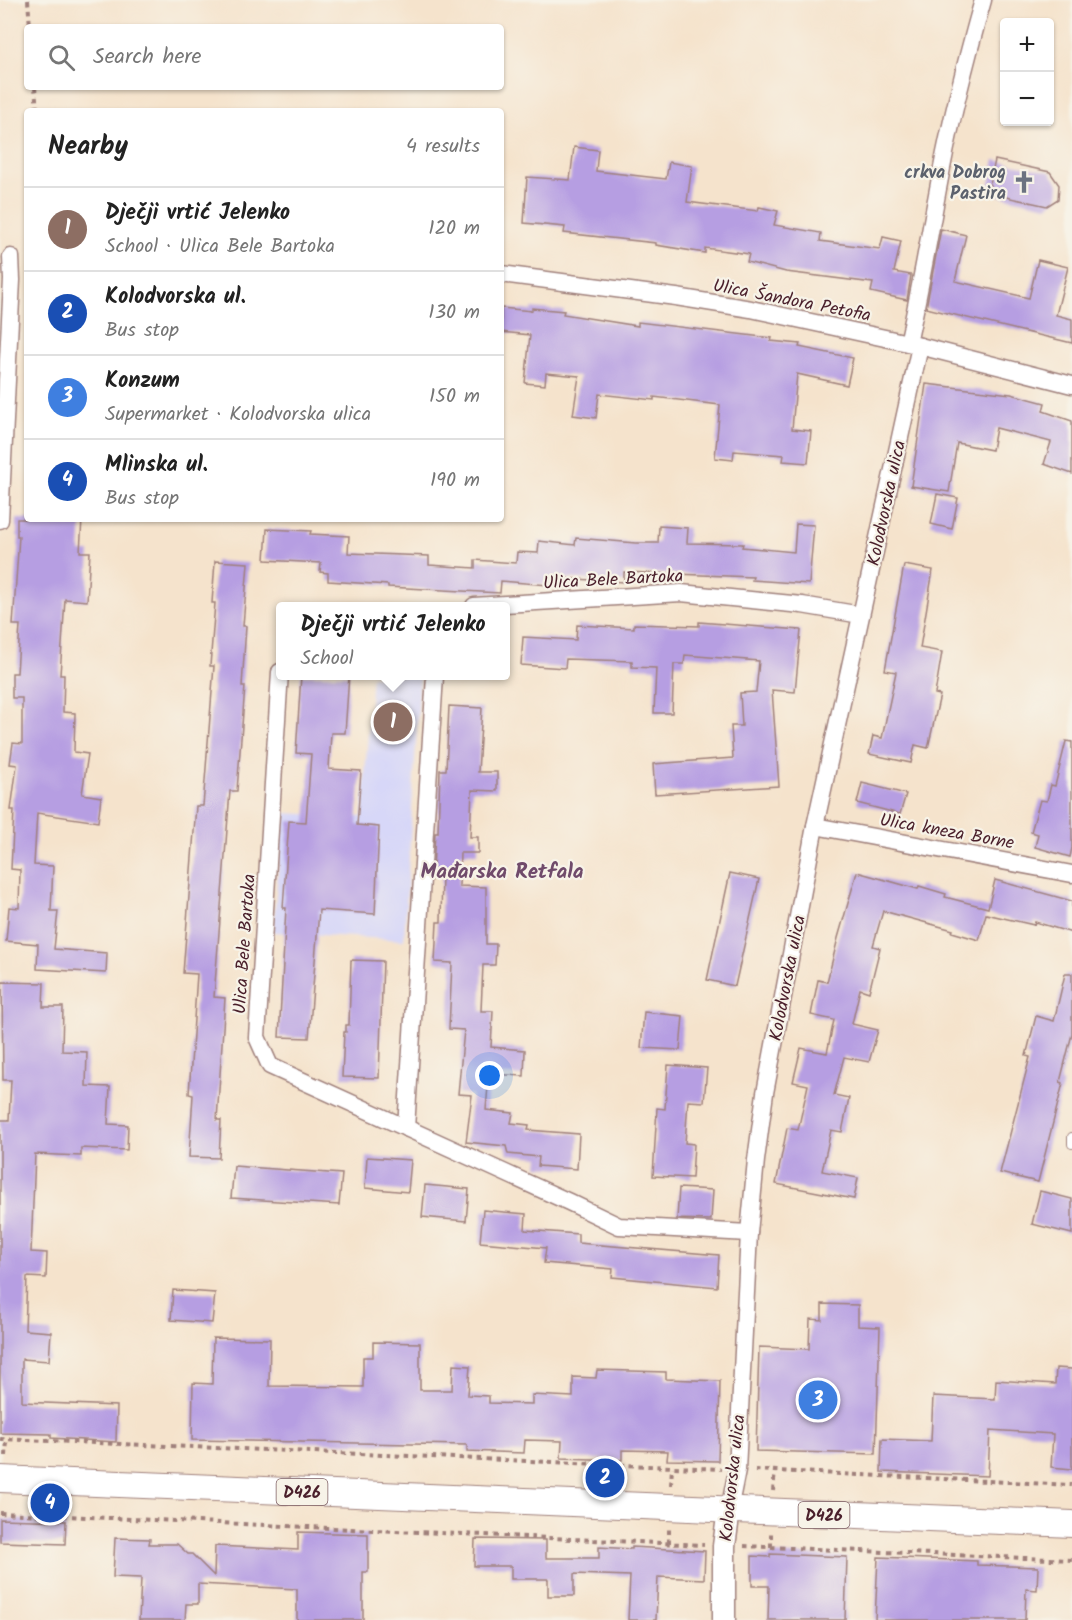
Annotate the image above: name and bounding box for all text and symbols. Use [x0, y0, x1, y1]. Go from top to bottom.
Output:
map controls [1000, 18, 1054, 126]
button: + [1000, 18, 1054, 72]
search box [24, 24, 504, 90]
text: Search here [93, 40, 201, 75]
icon: search [45, 41, 78, 74]
button: − [1000, 72, 1054, 126]
text: Nearby [48, 126, 128, 168]
text: 4 results [406, 131, 480, 163]
place label: crkva Dobrog Pastira [904, 159, 1006, 209]
church icon: crkva Dobrog Pastira [1011, 169, 1037, 195]
text: Dječji vrtić Jelenko [105, 196, 290, 231]
text: 1 [64, 213, 71, 245]
text: 120 m [428, 213, 480, 245]
text: School · Ulica Bele Bartoka [105, 231, 335, 263]
street label: Ulica Šandora Petofia [710, 272, 873, 331]
text: Kolodvorska ul. [105, 280, 246, 315]
text: 2 [62, 297, 73, 329]
text: 130 m [428, 297, 480, 329]
text: Bus stop [105, 315, 179, 347]
text: Konzum [105, 364, 180, 399]
text: 3 [62, 381, 73, 413]
text: 150 m [429, 381, 480, 413]
text: Supermarket · Kolodvorska ulica [105, 399, 371, 431]
street label: Kolodvorska ulica [860, 438, 915, 569]
text: Mlinska ul. [105, 448, 208, 483]
text: 4 [62, 465, 73, 497]
text: 190 m [430, 465, 480, 497]
text: Bus stop [105, 483, 179, 515]
street label: Ulica Bele Bartoka [542, 562, 684, 599]
popup [276, 602, 510, 680]
text: Dječji vrtić Jelenko [300, 608, 486, 643]
text: School [300, 643, 354, 675]
pin: 1 [374, 700, 412, 744]
street label: Ulica kneza Borne [877, 806, 1016, 859]
district label: Mađarska Retfala [420, 856, 584, 889]
street label: Ulica Bele Bartoka [226, 873, 265, 1015]
street label: Kolodvorska ulica [762, 913, 815, 1044]
your location [475, 1061, 504, 1090]
pin: 3 [798, 1378, 838, 1422]
street label: Kolodvorska ulica [712, 1413, 755, 1543]
pin: 2 [586, 1456, 624, 1500]
road number: D426 [276, 1479, 328, 1505]
pin: 4 [31, 1480, 70, 1526]
road number: D426 [798, 1502, 850, 1528]

